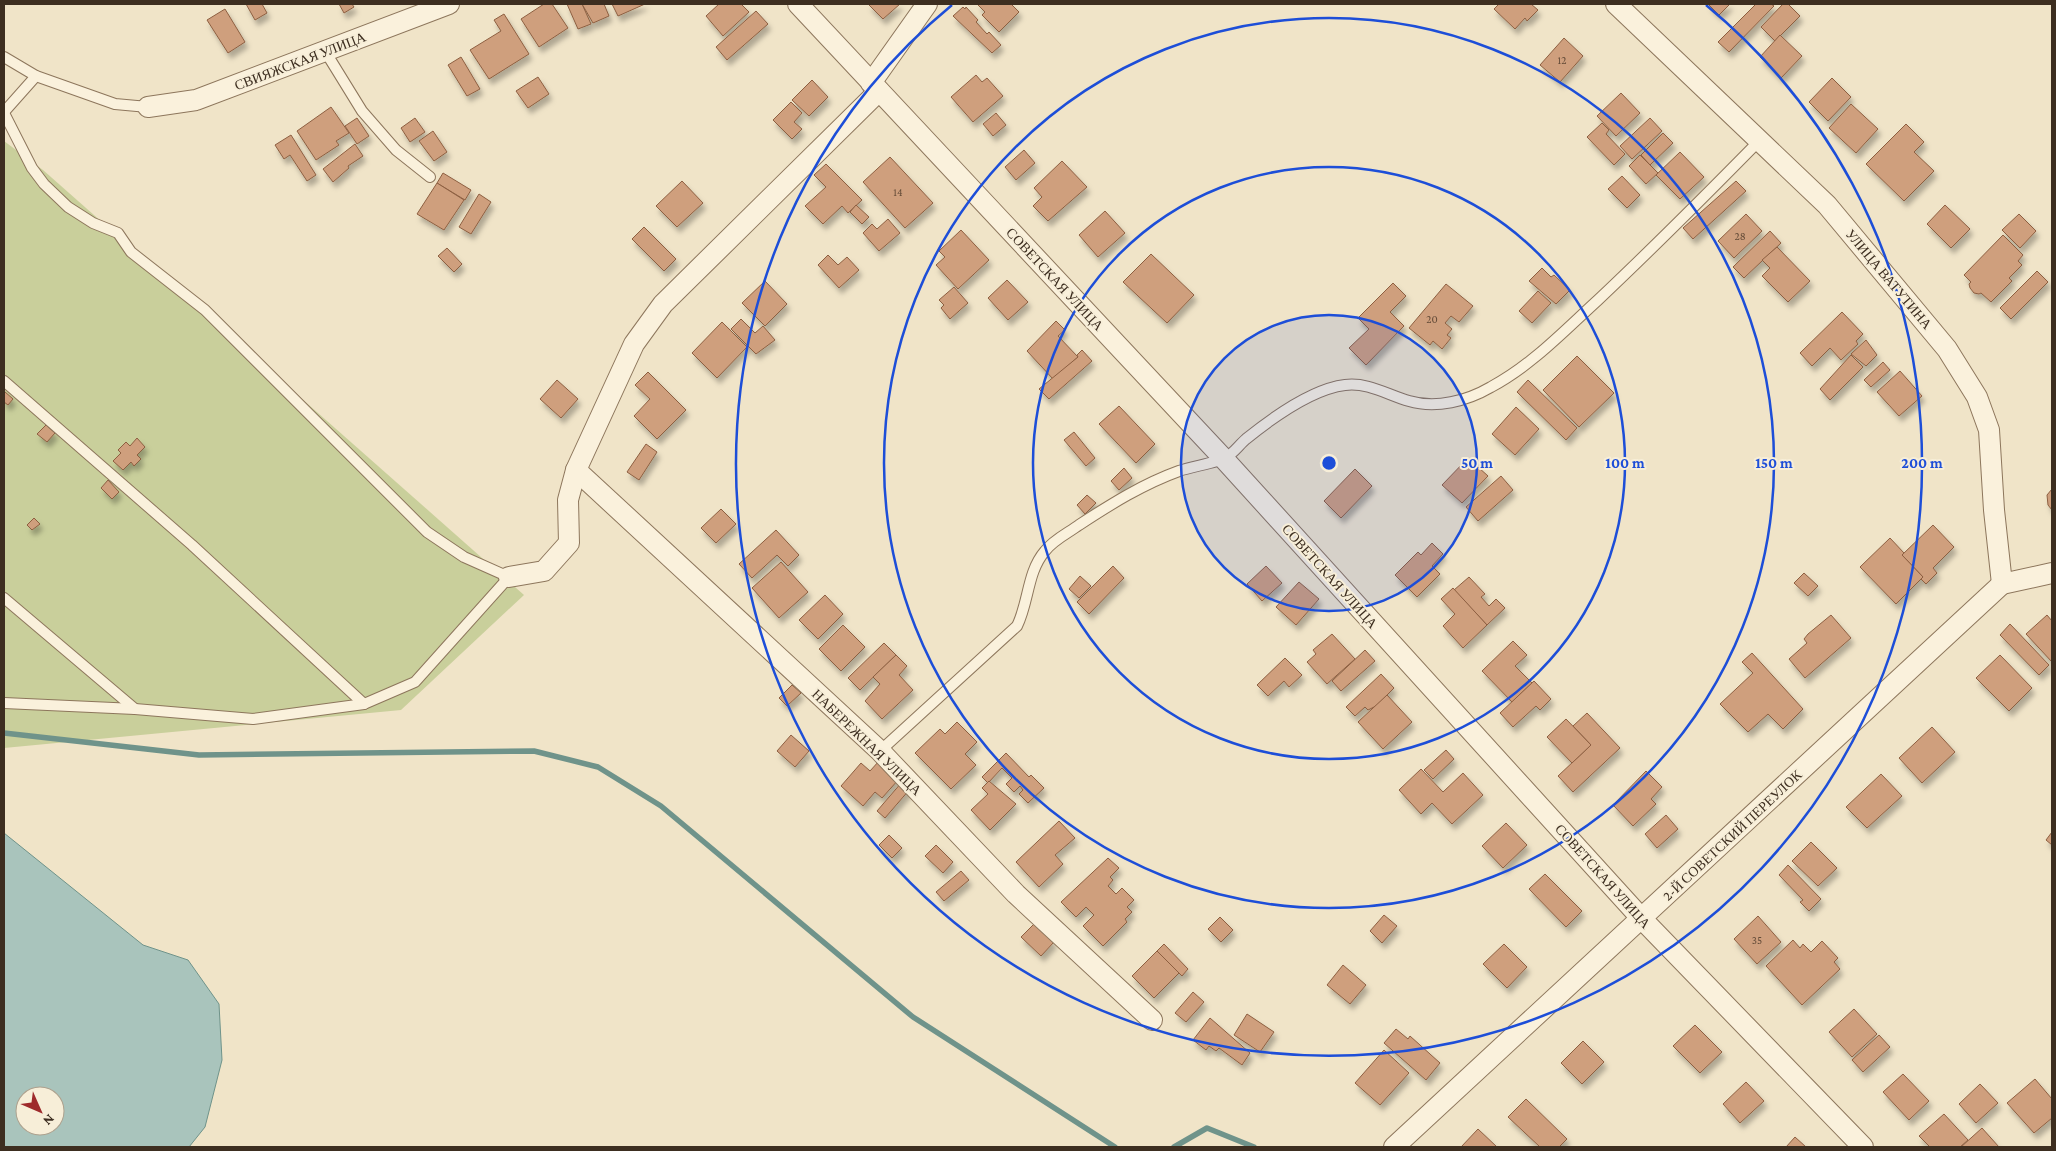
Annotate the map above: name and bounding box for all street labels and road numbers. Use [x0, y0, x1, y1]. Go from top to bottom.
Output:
street label: СВИЯЖСКАЯ УЛИЦА [232, 28, 369, 93]
street label: СОВЕТСКАЯ УЛИЦА [1003, 224, 1107, 334]
street label: УЛИЦА ВАТУТИНА [1843, 226, 1936, 333]
street label: СОВЕТСКАЯ УЛИЦА [1279, 521, 1382, 632]
street label: НАБЕРЕЖНАЯ УЛИЦА [809, 686, 926, 799]
street label: 2-Й СОВЕТСКИЙ ПЕРЕУЛОК [1659, 766, 1805, 904]
street label: СОВЕТСКАЯ УЛИЦА [1552, 821, 1655, 932]

